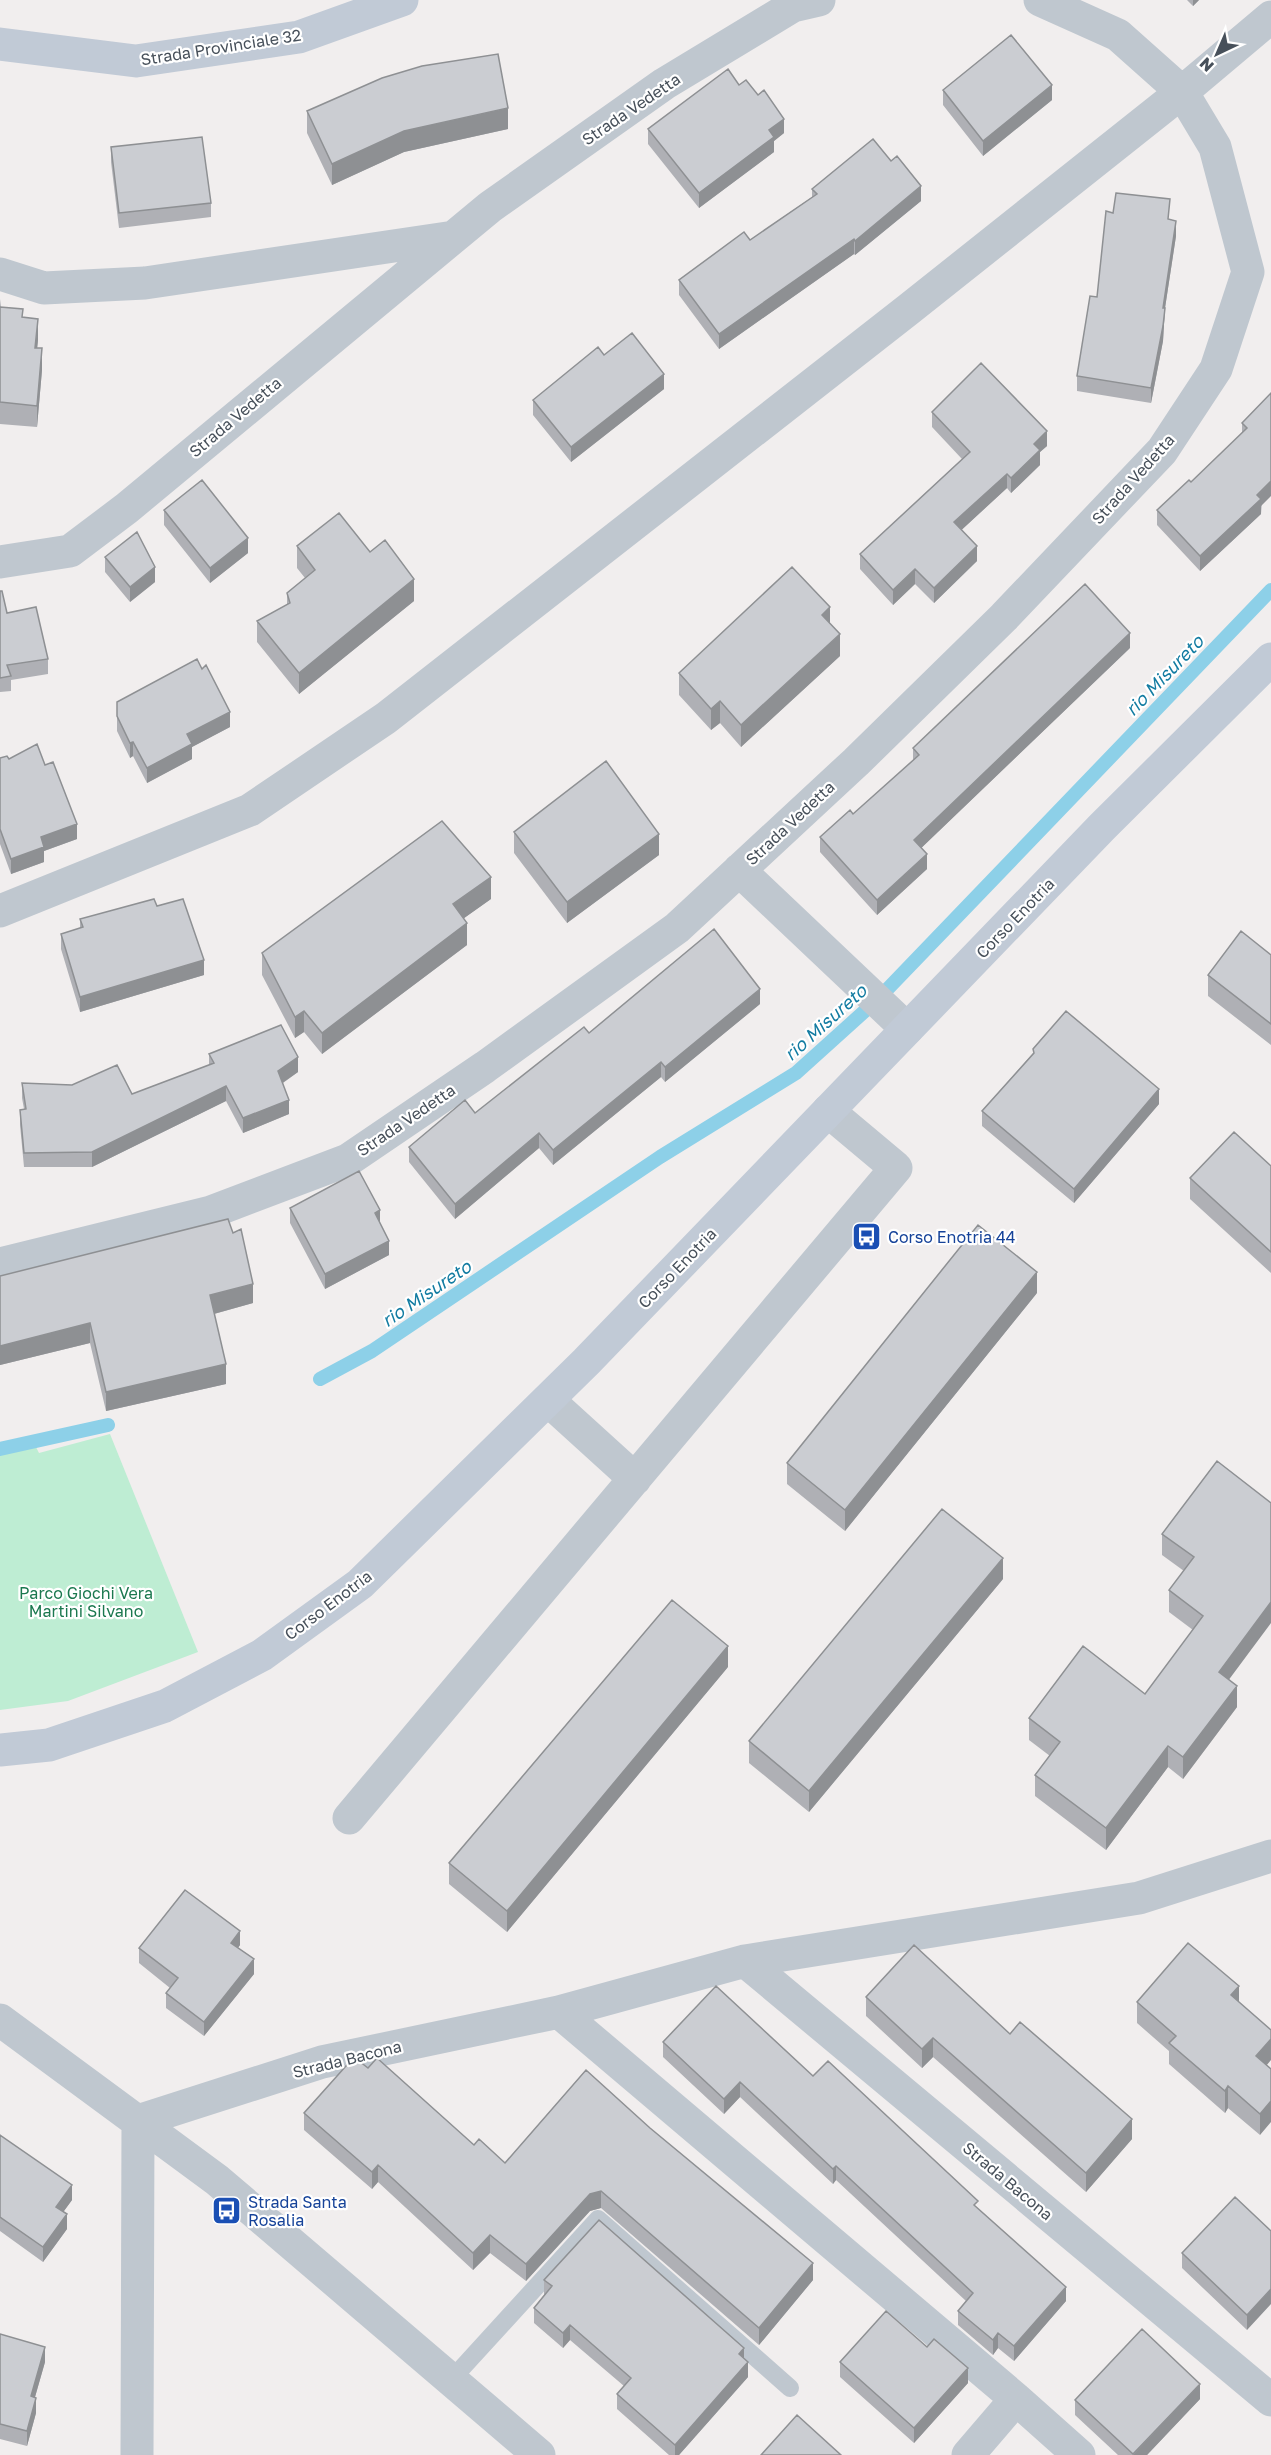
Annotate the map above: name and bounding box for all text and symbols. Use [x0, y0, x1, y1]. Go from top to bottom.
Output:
street label: Strada Provinciale 32 [139, 24, 303, 70]
north arrow [1187, 24, 1247, 84]
text: N [1195, 53, 1218, 76]
street label: Strada Vedetta [578, 69, 684, 149]
street label: Strada Vedetta [185, 373, 285, 461]
street label: Strada Vedetta [1087, 430, 1179, 528]
water label: rio Misureto [1120, 629, 1209, 720]
street label: Strada Vedetta [741, 777, 839, 869]
street label: Corso Enotria [972, 874, 1058, 962]
water label: rio Misureto [779, 979, 872, 1065]
street label: Strada Vedetta [353, 1080, 459, 1160]
bus stop icon: Corso Enotria 44 [851, 1221, 883, 1253]
street label: Corso Enotria [634, 1224, 720, 1312]
place label: Corso Enotria 44 [888, 1227, 1016, 1247]
water label: rio Misureto [377, 1254, 476, 1331]
street label: Corso Enotria [280, 1566, 376, 1644]
park label: Parco Giochi Vera Martini Silvano [19, 1583, 153, 1621]
street label: Strada Bacona [291, 2036, 403, 2082]
street label: Strada Bacona [959, 2138, 1057, 2224]
place label: Strada Santa Rosalia [248, 2192, 347, 2230]
bus stop icon: Strada Santa Rosalia [211, 2195, 243, 2227]

